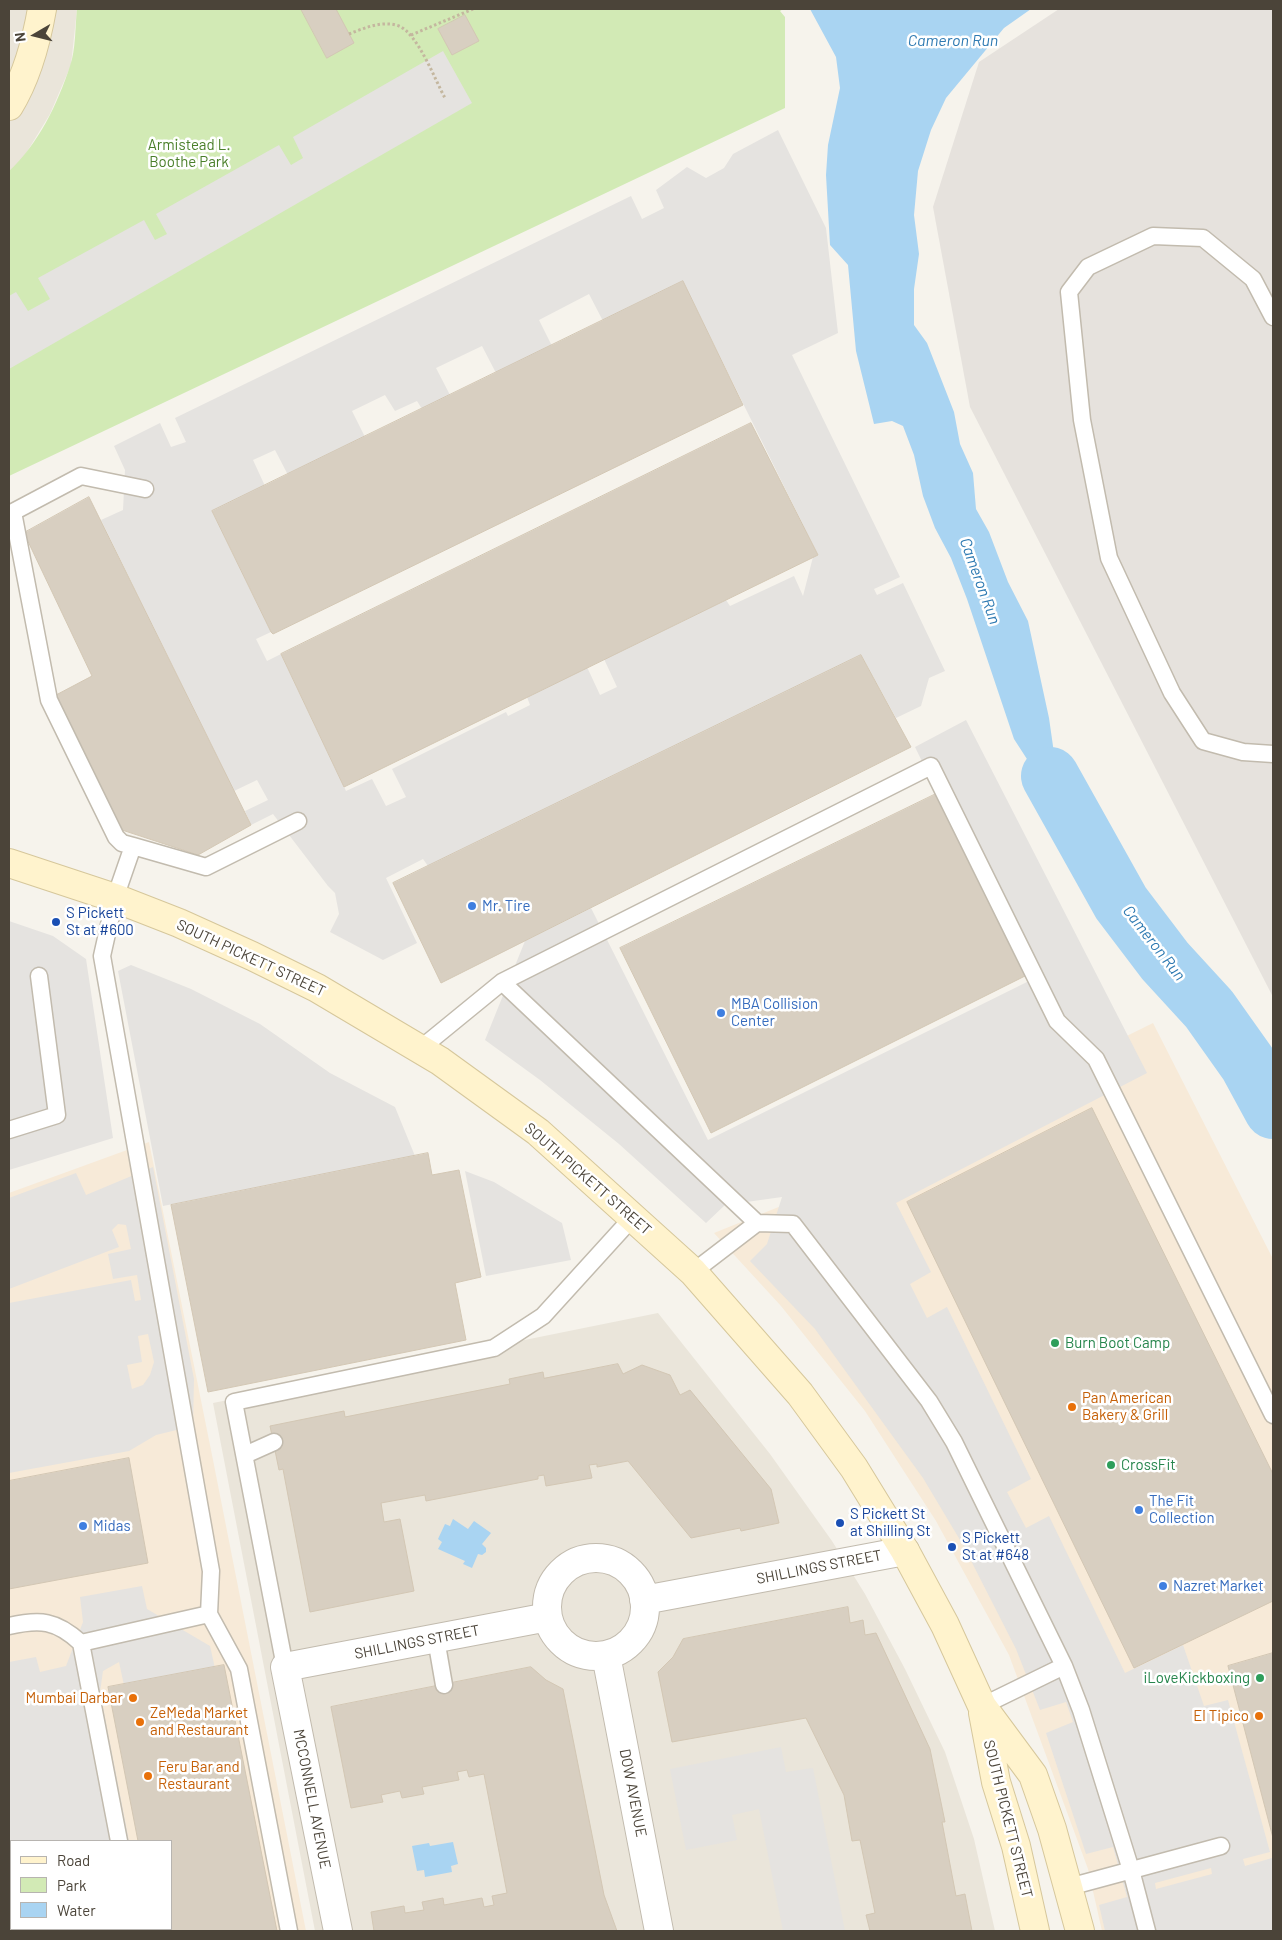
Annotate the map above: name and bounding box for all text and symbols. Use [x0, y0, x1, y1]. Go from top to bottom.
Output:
north arrow [10, 10, 60, 60]
text: N [11, 31, 29, 43]
water label: Cameron Run [908, 31, 998, 51]
park label: Armistead L. Boothe Park [148, 136, 230, 171]
water label: Cameron Run [956, 535, 1004, 627]
place label: Mr. Tire [482, 897, 530, 915]
marker: Mr. Tire [466, 900, 478, 912]
water label: Cameron Run [1119, 901, 1189, 985]
place label: S Pickett St at #600 [66, 904, 134, 939]
marker: S Pickett St at #600 [50, 916, 62, 928]
street label: SOUTH PICKETT STREET [174, 916, 328, 1000]
place label: MBA Collision Center [731, 995, 818, 1030]
marker: MBA Collision Center [715, 1007, 727, 1019]
street label: SOUTH PICKETT STREET [521, 1119, 655, 1239]
place label: Burn Boot Camp [1065, 1334, 1170, 1352]
marker: Burn Boot Camp [1049, 1337, 1061, 1349]
place label: Pan American Bakery & Grill [1082, 1389, 1172, 1424]
marker: Pan American Bakery & Grill [1066, 1401, 1078, 1413]
place label: CrossFit [1121, 1456, 1176, 1474]
marker: CrossFit [1105, 1459, 1117, 1471]
place label: The Fit Collection [1149, 1492, 1215, 1527]
marker: The Fit Collection [1133, 1504, 1145, 1516]
place label: S Pickett St at Shilling St [850, 1505, 931, 1540]
place label: Midas [93, 1517, 131, 1535]
marker: S Pickett St at Shilling St [834, 1517, 846, 1529]
marker: Midas [77, 1520, 89, 1532]
place label: S Pickett St at #648 [962, 1529, 1029, 1564]
marker: S Pickett St at #648 [946, 1541, 958, 1553]
street label: SHILLINGS STREET [755, 1546, 883, 1588]
place label: Nazret Market [1173, 1577, 1264, 1595]
marker: Nazret Market [1157, 1580, 1169, 1592]
street label: SHILLINGS STREET [353, 1621, 481, 1663]
place label: iLoveKickboxing [1143, 1669, 1250, 1687]
marker: iLoveKickboxing [1254, 1672, 1266, 1684]
place label: Mumbai Darbar [26, 1689, 123, 1707]
marker: Mumbai Darbar [127, 1692, 139, 1704]
place label: ZeMeda Market and Restaurant [150, 1704, 249, 1739]
place label: El Tipico [1193, 1707, 1249, 1725]
marker: El Tipico [1253, 1710, 1265, 1722]
marker: ZeMeda Market and Restaurant [134, 1716, 146, 1728]
street label: MCCONNELL AVENUE [290, 1727, 334, 1871]
street label: SOUTH PICKETT STREET [980, 1738, 1036, 1900]
street label: DOW AVENUE [616, 1747, 650, 1839]
place label: Feru Bar and Restaurant [158, 1758, 240, 1793]
marker: Feru Bar and Restaurant [142, 1770, 154, 1782]
legend [10, 1840, 172, 1930]
text: Road [57, 1851, 90, 1869]
text: Park [57, 1876, 86, 1894]
text: Water [57, 1901, 96, 1919]

